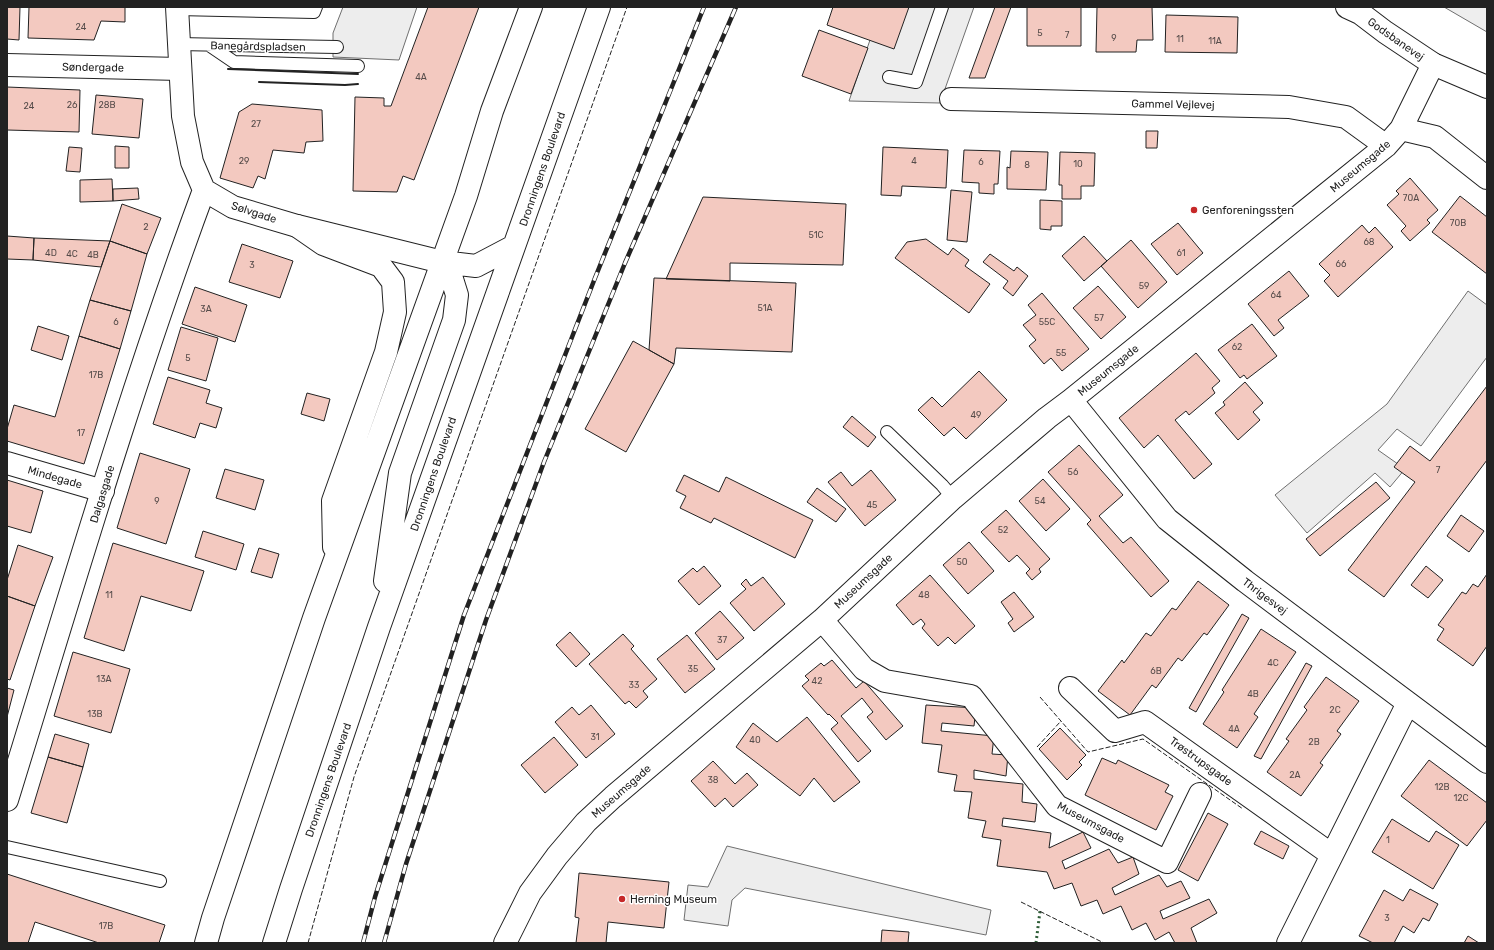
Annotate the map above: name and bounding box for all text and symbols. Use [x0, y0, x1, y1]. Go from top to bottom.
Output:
street label: Godsbanevej [1365, 15, 1427, 64]
house number: 24 [76, 22, 87, 32]
house number: 5 [1037, 28, 1043, 38]
house number: 7 [1065, 30, 1070, 40]
house number: 9 [1111, 33, 1117, 43]
house number: 11 [1176, 34, 1184, 44]
house number: 11A [1208, 36, 1222, 46]
street label: Banegårdspladsen [210, 39, 306, 54]
street label: Søndergade [62, 60, 124, 75]
house number: 4A [415, 72, 427, 82]
street label: Gammel Vejlevej [1131, 97, 1215, 112]
house number: 26 [67, 100, 78, 110]
house number: 28B [98, 100, 116, 110]
house number: 24 [24, 101, 35, 111]
street label: Dronningens Boulevard [517, 110, 568, 228]
house number: 27 [251, 119, 261, 129]
street label: Museumsgade [1328, 137, 1393, 195]
house number: 29 [239, 156, 249, 166]
house number: 4 [911, 156, 917, 166]
house number: 6 [978, 157, 984, 167]
house number: 10 [1073, 159, 1083, 169]
house number: 8 [1024, 160, 1030, 170]
house number: 70A [1403, 193, 1419, 203]
street label: Sølvgade [229, 199, 278, 226]
place label: Genforeningssten [1202, 204, 1294, 217]
marker: Genforeningssten [1189, 205, 1199, 215]
house number: 70B [1450, 218, 1466, 228]
house number: 2 [143, 222, 149, 232]
house number: 51C [808, 230, 824, 240]
house number: 68 [1363, 237, 1375, 247]
house number: 4D [45, 248, 57, 258]
house number: 61 [1176, 248, 1186, 258]
house number: 4C [66, 249, 78, 259]
house number: 4B [87, 250, 99, 260]
house number: 66 [1336, 259, 1347, 269]
house number: 3 [249, 260, 255, 270]
house number: 59 [1139, 281, 1149, 291]
house number: 64 [1270, 290, 1282, 300]
house number: 51A [757, 303, 773, 313]
house number: 3A [200, 304, 212, 314]
house number: 57 [1094, 313, 1104, 323]
house number: 6 [113, 317, 119, 327]
house number: 55C [1039, 317, 1055, 327]
street label: Museumsgade [1075, 342, 1141, 399]
house number: 62 [1232, 342, 1242, 352]
house number: 55 [1056, 348, 1066, 358]
house number: 5 [185, 353, 191, 363]
house number: 17B [89, 370, 103, 380]
house number: 49 [971, 410, 981, 420]
street label: Dronningens Boulevard [408, 415, 459, 533]
house number: 17 [77, 428, 86, 438]
street label: Mindegade [26, 463, 84, 491]
street label: Dalgasgade [88, 464, 117, 525]
house number: 7 [1436, 465, 1441, 475]
house number: 56 [1068, 467, 1079, 477]
house number: 9 [154, 496, 160, 506]
house number: 54 [1035, 496, 1046, 506]
house number: 45 [867, 500, 877, 510]
house number: 52 [998, 525, 1008, 535]
street label: Museumsgade [832, 551, 895, 612]
house number: 50 [956, 557, 968, 567]
street label: Thrigesvej [1240, 575, 1290, 618]
house number: 11 [105, 590, 113, 600]
house number: 48 [918, 590, 930, 600]
house number: 37 [717, 635, 727, 645]
house number: 4C [1267, 658, 1279, 668]
house number: 35 [688, 664, 698, 674]
house number: 6B [1150, 666, 1162, 676]
house number: 13A [96, 674, 112, 684]
house number: 42 [812, 676, 822, 686]
house number: 33 [629, 680, 639, 690]
house number: 4B [1247, 689, 1259, 699]
house number: 2C [1329, 705, 1341, 715]
house number: 13B [87, 709, 103, 719]
street label: Dronningens Boulevard [303, 721, 354, 839]
house number: 4A [1228, 724, 1240, 734]
house number: 31 [590, 732, 600, 742]
street label: Trøstrupsgade [1167, 734, 1234, 788]
house number: 40 [749, 735, 761, 745]
house number: 2B [1308, 737, 1320, 747]
street label: Museumsgade [589, 762, 654, 821]
house number: 2A [1289, 770, 1301, 780]
house number: 38 [707, 775, 719, 785]
house number: 12B [1434, 782, 1450, 792]
house number: 12C [1453, 793, 1469, 803]
street label: Museumsgade [1055, 799, 1127, 846]
house number: 1 [1386, 835, 1390, 845]
place label: Herning Museum [630, 893, 717, 906]
marker: Herning Museum [617, 894, 627, 904]
house number: 3 [1384, 913, 1390, 923]
house number: 17B [99, 921, 113, 931]

